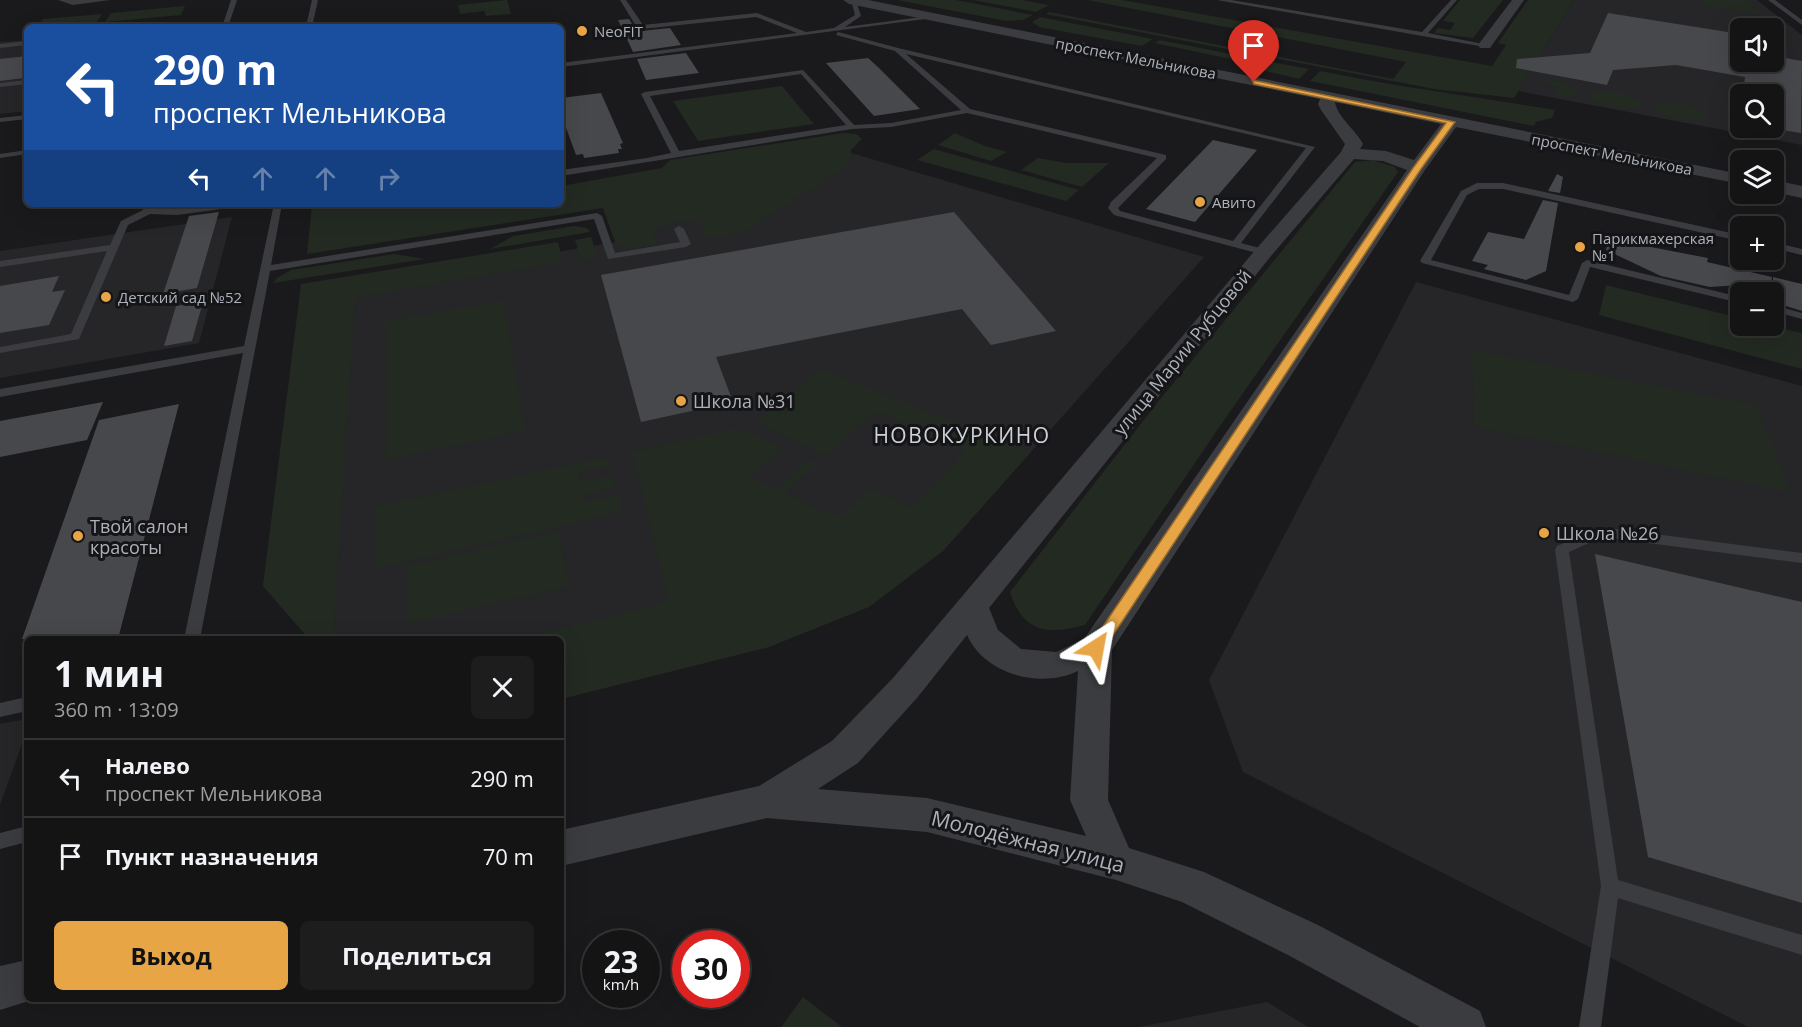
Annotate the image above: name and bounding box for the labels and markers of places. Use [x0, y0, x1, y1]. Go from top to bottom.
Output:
pin [1228, 20, 1279, 82]
place label: NeoFIT [594, 21, 644, 41]
marker: NeoFIT [575, 24, 589, 38]
place label: Авито [1212, 192, 1256, 212]
marker: Авито [1193, 195, 1207, 209]
place label: Парикмахерская №1 [1592, 228, 1714, 265]
marker: Парикмахерская №1 [1573, 240, 1587, 254]
place label: Детский сад №52 [118, 287, 242, 307]
marker: Детский сад №52 [99, 290, 113, 304]
place label: Школа №31 [693, 389, 796, 413]
marker: Школа №31 [674, 394, 688, 408]
place label: Твой салон красоты [90, 514, 188, 559]
place label: Школа №26 [1556, 521, 1659, 545]
marker: Школа №26 [1537, 526, 1551, 540]
marker: Твой салон красоты [71, 529, 85, 543]

